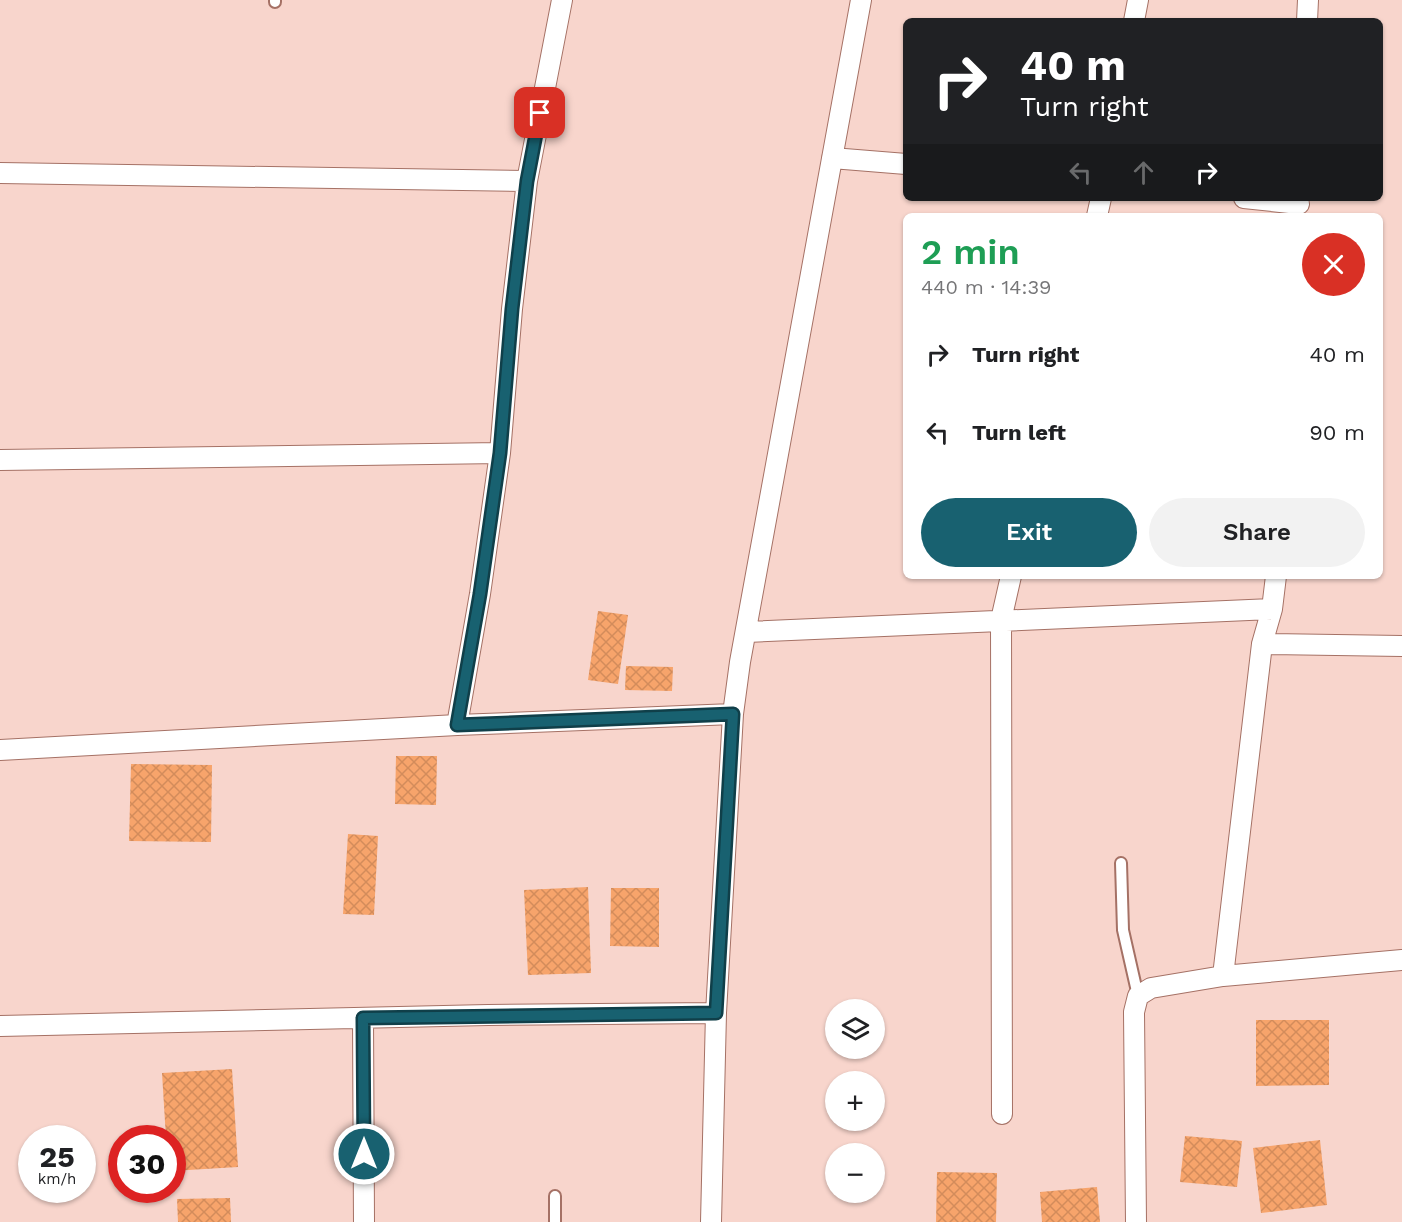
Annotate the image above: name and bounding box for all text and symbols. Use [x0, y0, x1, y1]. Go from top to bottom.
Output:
text: 40 m [1020, 41, 1126, 90]
icon: right [921, 42, 999, 120]
pin [514, 87, 565, 138]
text: Turn right [1020, 91, 1149, 123]
icon: arrive [523, 96, 556, 129]
icon: left [1064, 156, 1097, 189]
icon: ahead [1127, 156, 1160, 189]
icon: right [1190, 156, 1223, 189]
text: 2 min [921, 231, 1020, 273]
button: close [1302, 233, 1365, 296]
text: 440 m · 14:39 [921, 275, 1051, 299]
icon: right [921, 338, 954, 371]
text: Turn right [972, 342, 1079, 367]
text: 40 m [1309, 342, 1365, 367]
icon: left [921, 416, 954, 449]
text: Turn left [972, 420, 1066, 445]
text: 90 m [1309, 420, 1365, 445]
button: Exit [921, 498, 1137, 567]
button: Share [1149, 498, 1365, 567]
map controls [825, 999, 885, 1203]
button: layers [825, 999, 885, 1059]
button: + [825, 1071, 885, 1131]
position arrow [332, 1122, 396, 1186]
speed limit sign: 30 [108, 1125, 186, 1203]
text: 25 [39, 1139, 75, 1174]
button: − [825, 1143, 885, 1203]
text: km/h [38, 1170, 76, 1188]

